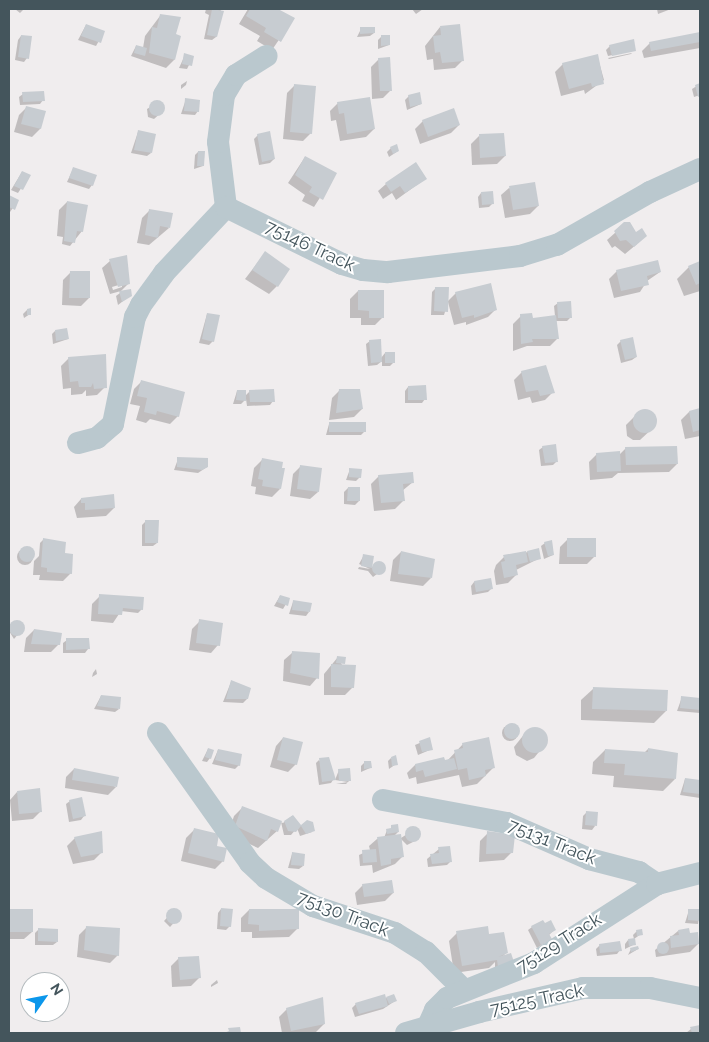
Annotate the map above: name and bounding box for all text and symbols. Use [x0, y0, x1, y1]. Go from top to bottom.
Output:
street label: 75146 Track [261, 216, 359, 276]
street label: 75131 Track [505, 814, 599, 870]
street label: 75130 Track [294, 887, 392, 941]
street label: 75129 Track [512, 908, 606, 978]
north arrow [20, 972, 70, 1022]
street label: 75125 Track [488, 980, 586, 1020]
text: N [47, 981, 66, 998]

